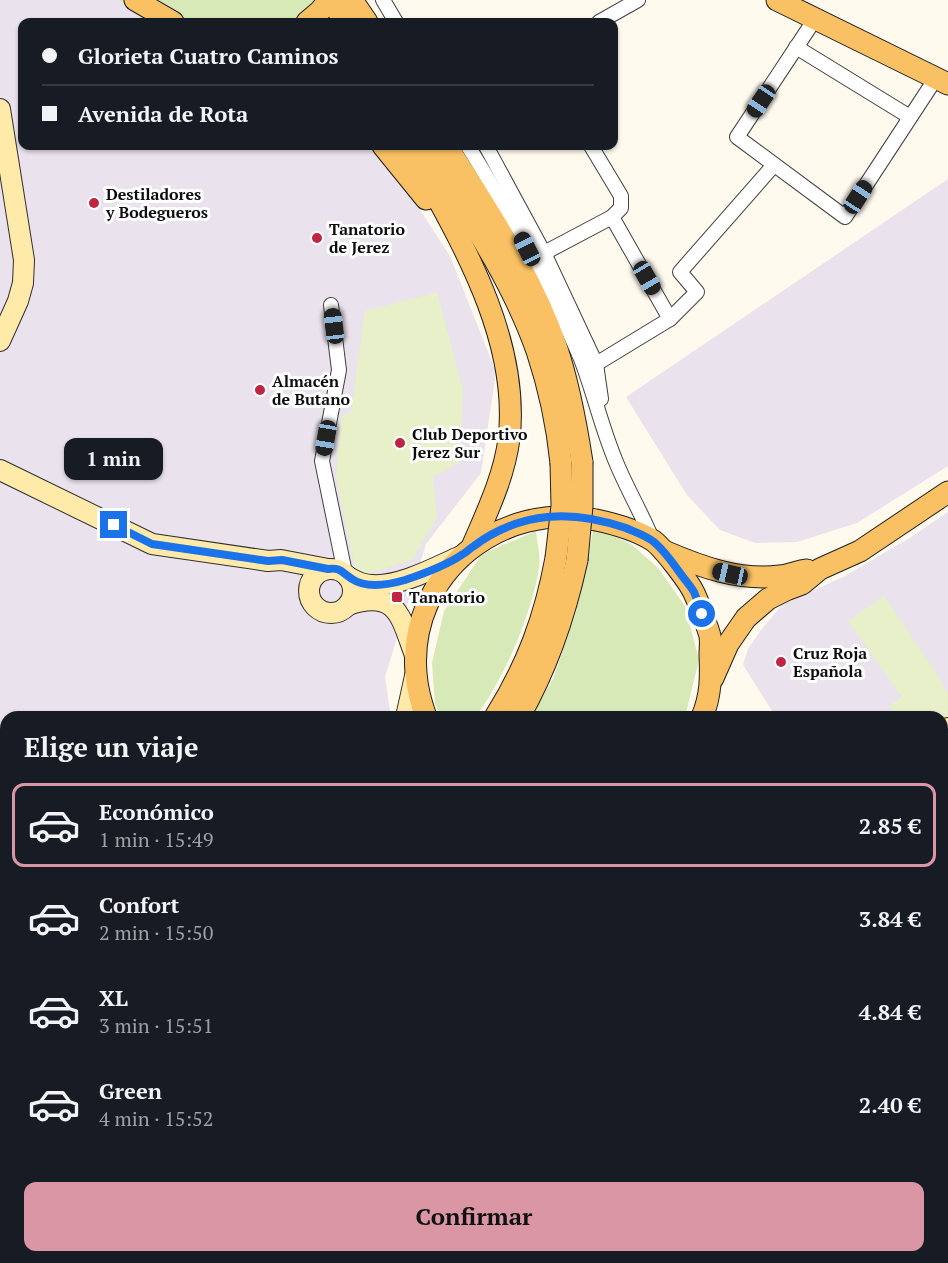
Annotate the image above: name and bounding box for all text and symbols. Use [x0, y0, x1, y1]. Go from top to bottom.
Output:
text: Glorieta Cuatro Caminos [78, 41, 339, 70]
car [743, 81, 779, 121]
text: Avenida de Rota [78, 99, 248, 128]
car [841, 177, 875, 217]
place label: Destiladores y Bodegueros [105, 183, 208, 223]
marker: Destiladores y Bodegueros [87, 196, 101, 210]
place label: Tanatorio de Jerez [329, 218, 405, 258]
car [511, 229, 543, 269]
marker: Tanatorio de Jerez [310, 231, 324, 245]
car [630, 258, 664, 298]
car [323, 307, 345, 345]
place label: Almacén de Butano [272, 370, 350, 410]
marker: Almacén de Butano [253, 383, 267, 397]
car [314, 419, 338, 457]
place label: Club Deportivo Jerez Sur [412, 423, 528, 463]
marker: Club Deportivo Jerez Sur [393, 436, 407, 450]
callout: 1 min [64, 438, 164, 480]
text: 1 min [86, 445, 141, 472]
route end [100, 511, 127, 538]
car [710, 561, 750, 587]
place label: Tanatorio [409, 586, 485, 608]
marker: Tanatorio [390, 590, 404, 604]
route start [688, 600, 715, 627]
place label: Cruz Roja Española [793, 642, 867, 682]
marker: Cruz Roja Española [774, 655, 788, 669]
text: Elige un viaje [24, 729, 198, 765]
text: Económico [99, 797, 214, 826]
icon: car [27, 798, 81, 852]
text: 2.85 € [859, 811, 921, 840]
text: 1 min · 15:49 [99, 826, 213, 853]
text: Confort [99, 890, 179, 919]
icon: car [27, 891, 81, 945]
text: 3.84 € [859, 904, 921, 933]
text: 2 min · 15:50 [99, 919, 213, 946]
text: XL [99, 983, 128, 1012]
icon: car [27, 984, 81, 1038]
text: 4.84 € [859, 997, 921, 1026]
text: 3 min · 15:51 [99, 1012, 213, 1039]
text: Green [99, 1076, 162, 1105]
icon: car [27, 1077, 81, 1131]
text: 2.40 € [859, 1090, 921, 1119]
text: 4 min · 15:52 [99, 1105, 213, 1132]
button: Confirmar [24, 1182, 924, 1251]

